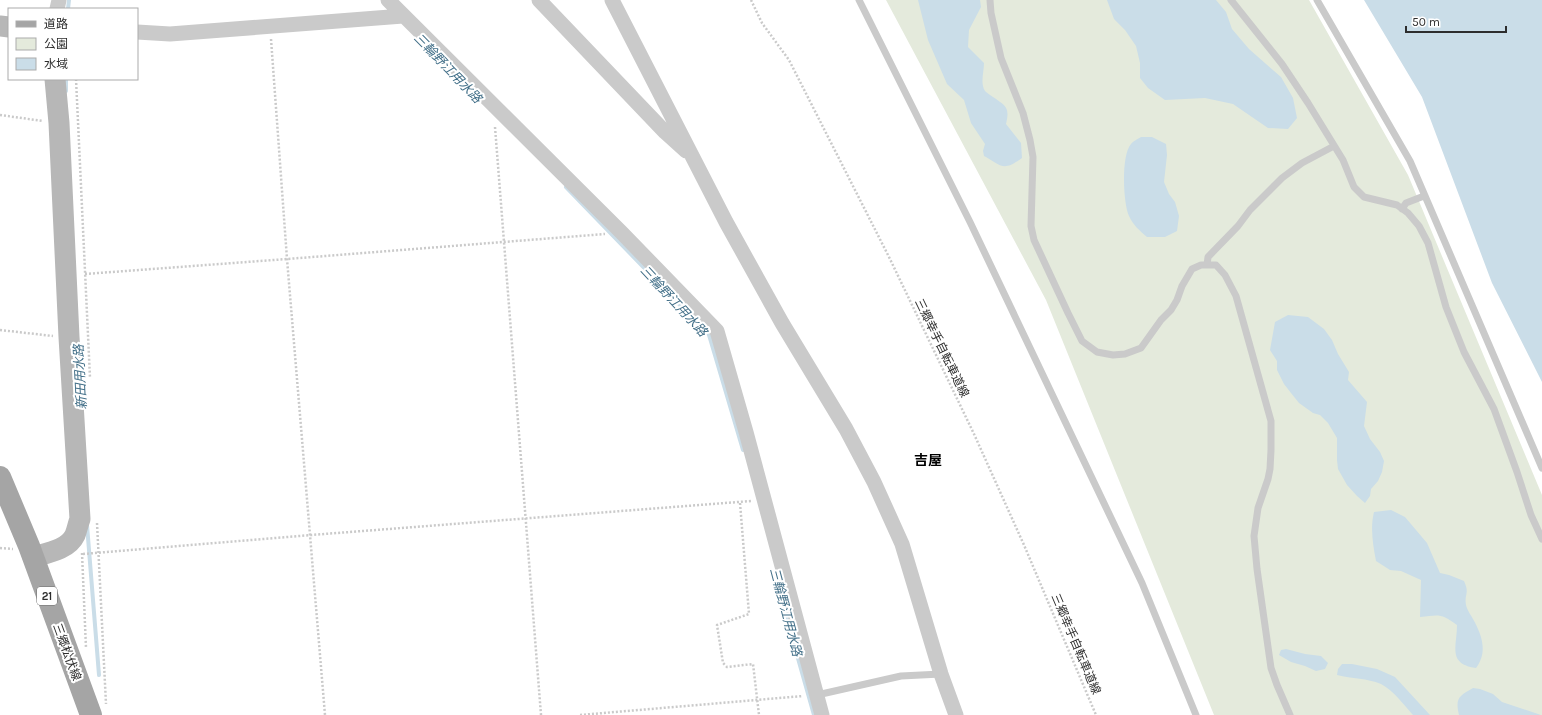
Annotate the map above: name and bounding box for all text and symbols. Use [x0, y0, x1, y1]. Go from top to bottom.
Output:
legend [8, 8, 138, 80]
scale bar [1406, 8, 1506, 34]
text: 50 m [1412, 15, 1440, 29]
text: 道路 [44, 17, 68, 31]
water label: 三輪野江用水路 [411, 30, 486, 107]
text: 公園 [44, 37, 68, 51]
text: 水域 [44, 57, 68, 71]
water label: 三輪野江用水路 [637, 263, 711, 340]
street label: 三郷幸手自転車道線 [912, 296, 972, 400]
water label: 新田用水路 [71, 343, 89, 410]
district label: 吉屋 [914, 452, 942, 469]
water label: 三輪野江用水路 [767, 566, 805, 659]
road number: 21 [37, 587, 57, 605]
street label: 三郷幸手自転車道線 [1048, 592, 1104, 696]
street label: 三郷松伏線 [50, 621, 84, 683]

